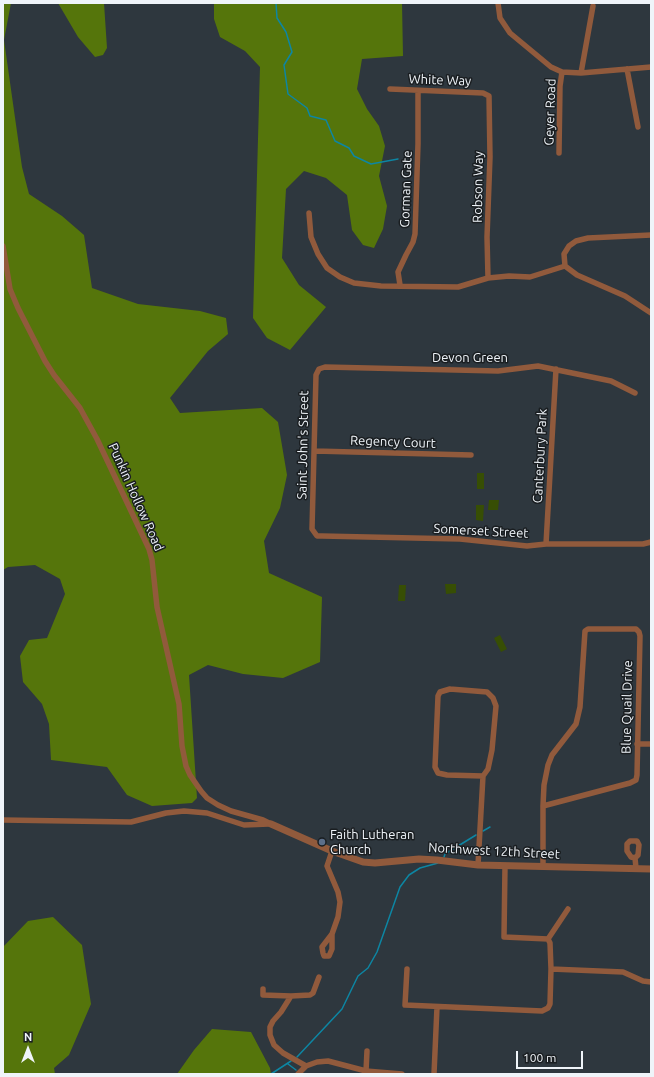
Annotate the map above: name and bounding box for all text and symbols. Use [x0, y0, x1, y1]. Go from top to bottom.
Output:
street label: White Way [408, 71, 472, 89]
street label: Geyer Road [541, 78, 559, 146]
street label: Gorman Gate [397, 150, 415, 228]
street label: Robson Way [470, 151, 486, 223]
street label: Devon Green [432, 350, 508, 366]
street label: Saint John's Street [294, 390, 312, 500]
street label: Canterbury Park [530, 408, 550, 504]
street label: Regency Court [350, 433, 436, 451]
street label: Punkin Hollow Road [105, 440, 167, 554]
street label: Somerset Street [433, 521, 529, 541]
street label: Blue Quail Drive [618, 660, 636, 754]
place label: Faith Lutheran Church [330, 827, 414, 858]
marker: Faith Lutheran Church [317, 837, 327, 847]
street label: Northwest 12th Street [428, 840, 560, 862]
north arrow [8, 1029, 48, 1069]
text: N [24, 1031, 32, 1043]
scale bar [518, 1043, 585, 1069]
text: 100 m [523, 1051, 556, 1064]

